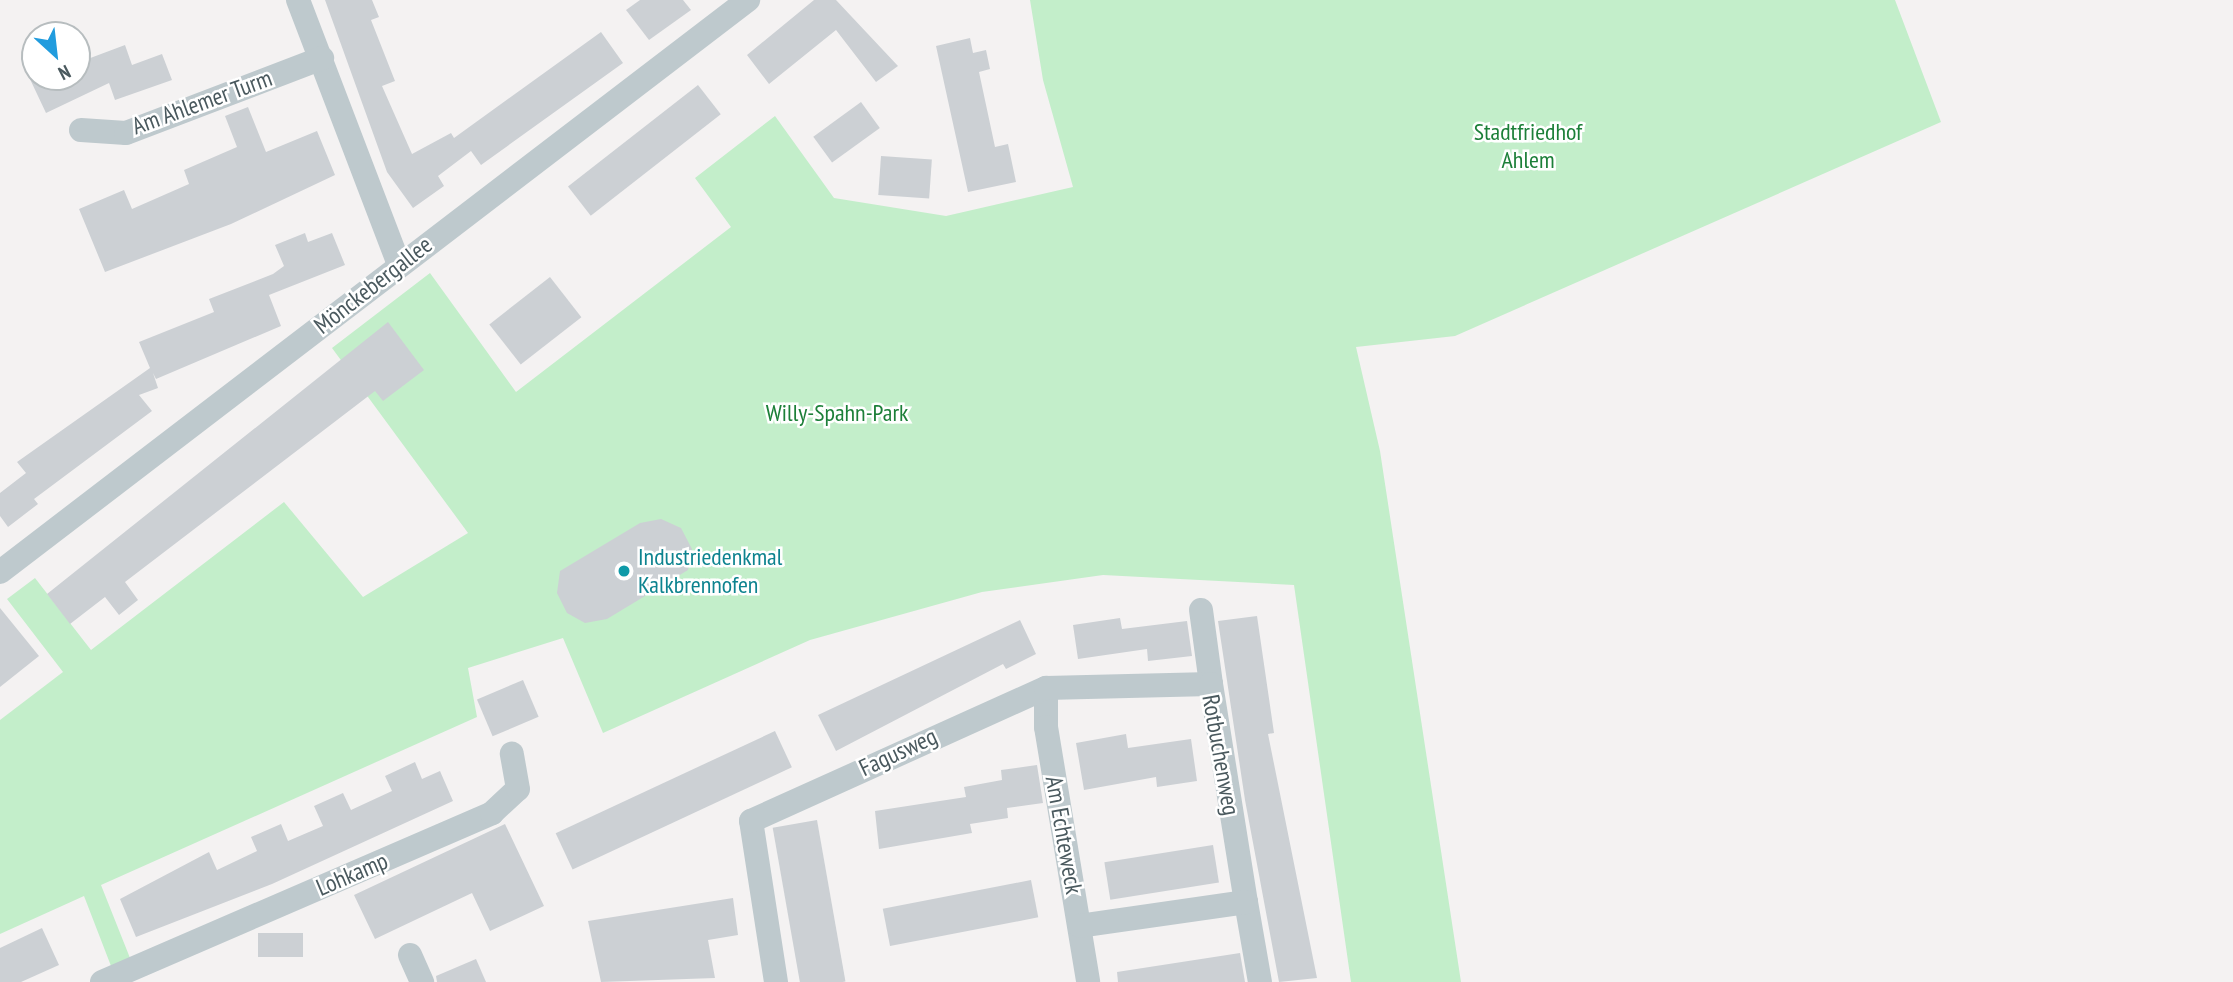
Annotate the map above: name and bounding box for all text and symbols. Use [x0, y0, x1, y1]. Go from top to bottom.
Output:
north arrow [21, 21, 91, 91]
text: N [55, 60, 75, 86]
street label: Am Ahlemer Turm [128, 63, 276, 141]
park label: Stadtfriedhof Ahlem [1474, 118, 1582, 174]
street label: Mönckebergallee [308, 230, 438, 340]
park label: Willy-Spahn-Park [766, 399, 908, 427]
place label: Industriedenkmal Kalkbrennofen [638, 543, 782, 599]
marker: Industriedenkmal Kalkbrennofen [616, 563, 632, 579]
street label: Rotbuchenweg [1196, 692, 1246, 818]
street label: Fagusweg [855, 722, 941, 782]
street label: Am Echteweck [1039, 774, 1089, 896]
street label: Lohkamp [312, 846, 392, 902]

